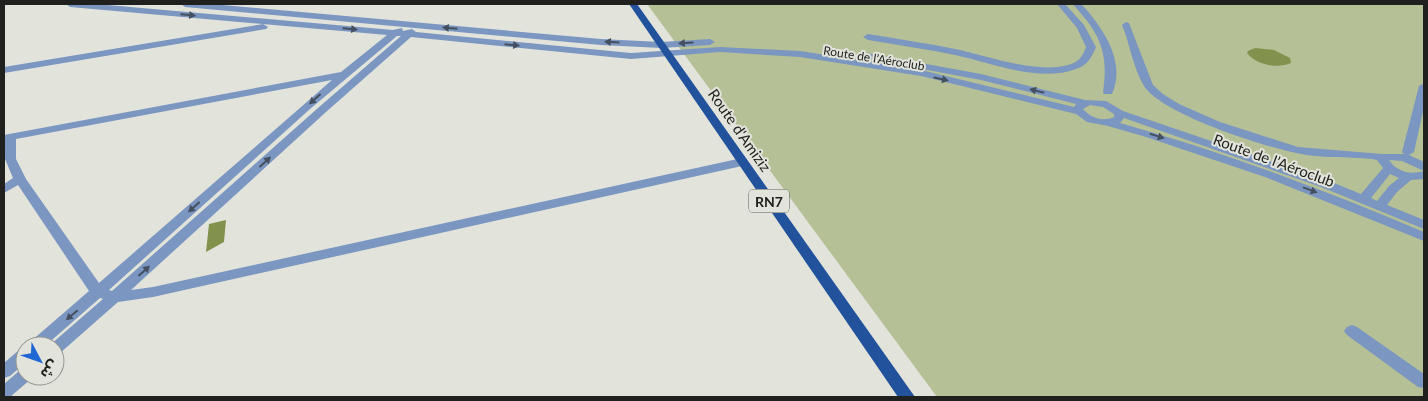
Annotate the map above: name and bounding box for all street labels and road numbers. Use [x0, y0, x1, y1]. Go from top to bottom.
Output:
street label: Route de l’Aéroclub [822, 43, 926, 73]
street label: Route d'Amiziz [705, 85, 775, 175]
street label: Route de l’Aéroclub [1211, 130, 1337, 190]
road number: RN7 [749, 190, 789, 212]

